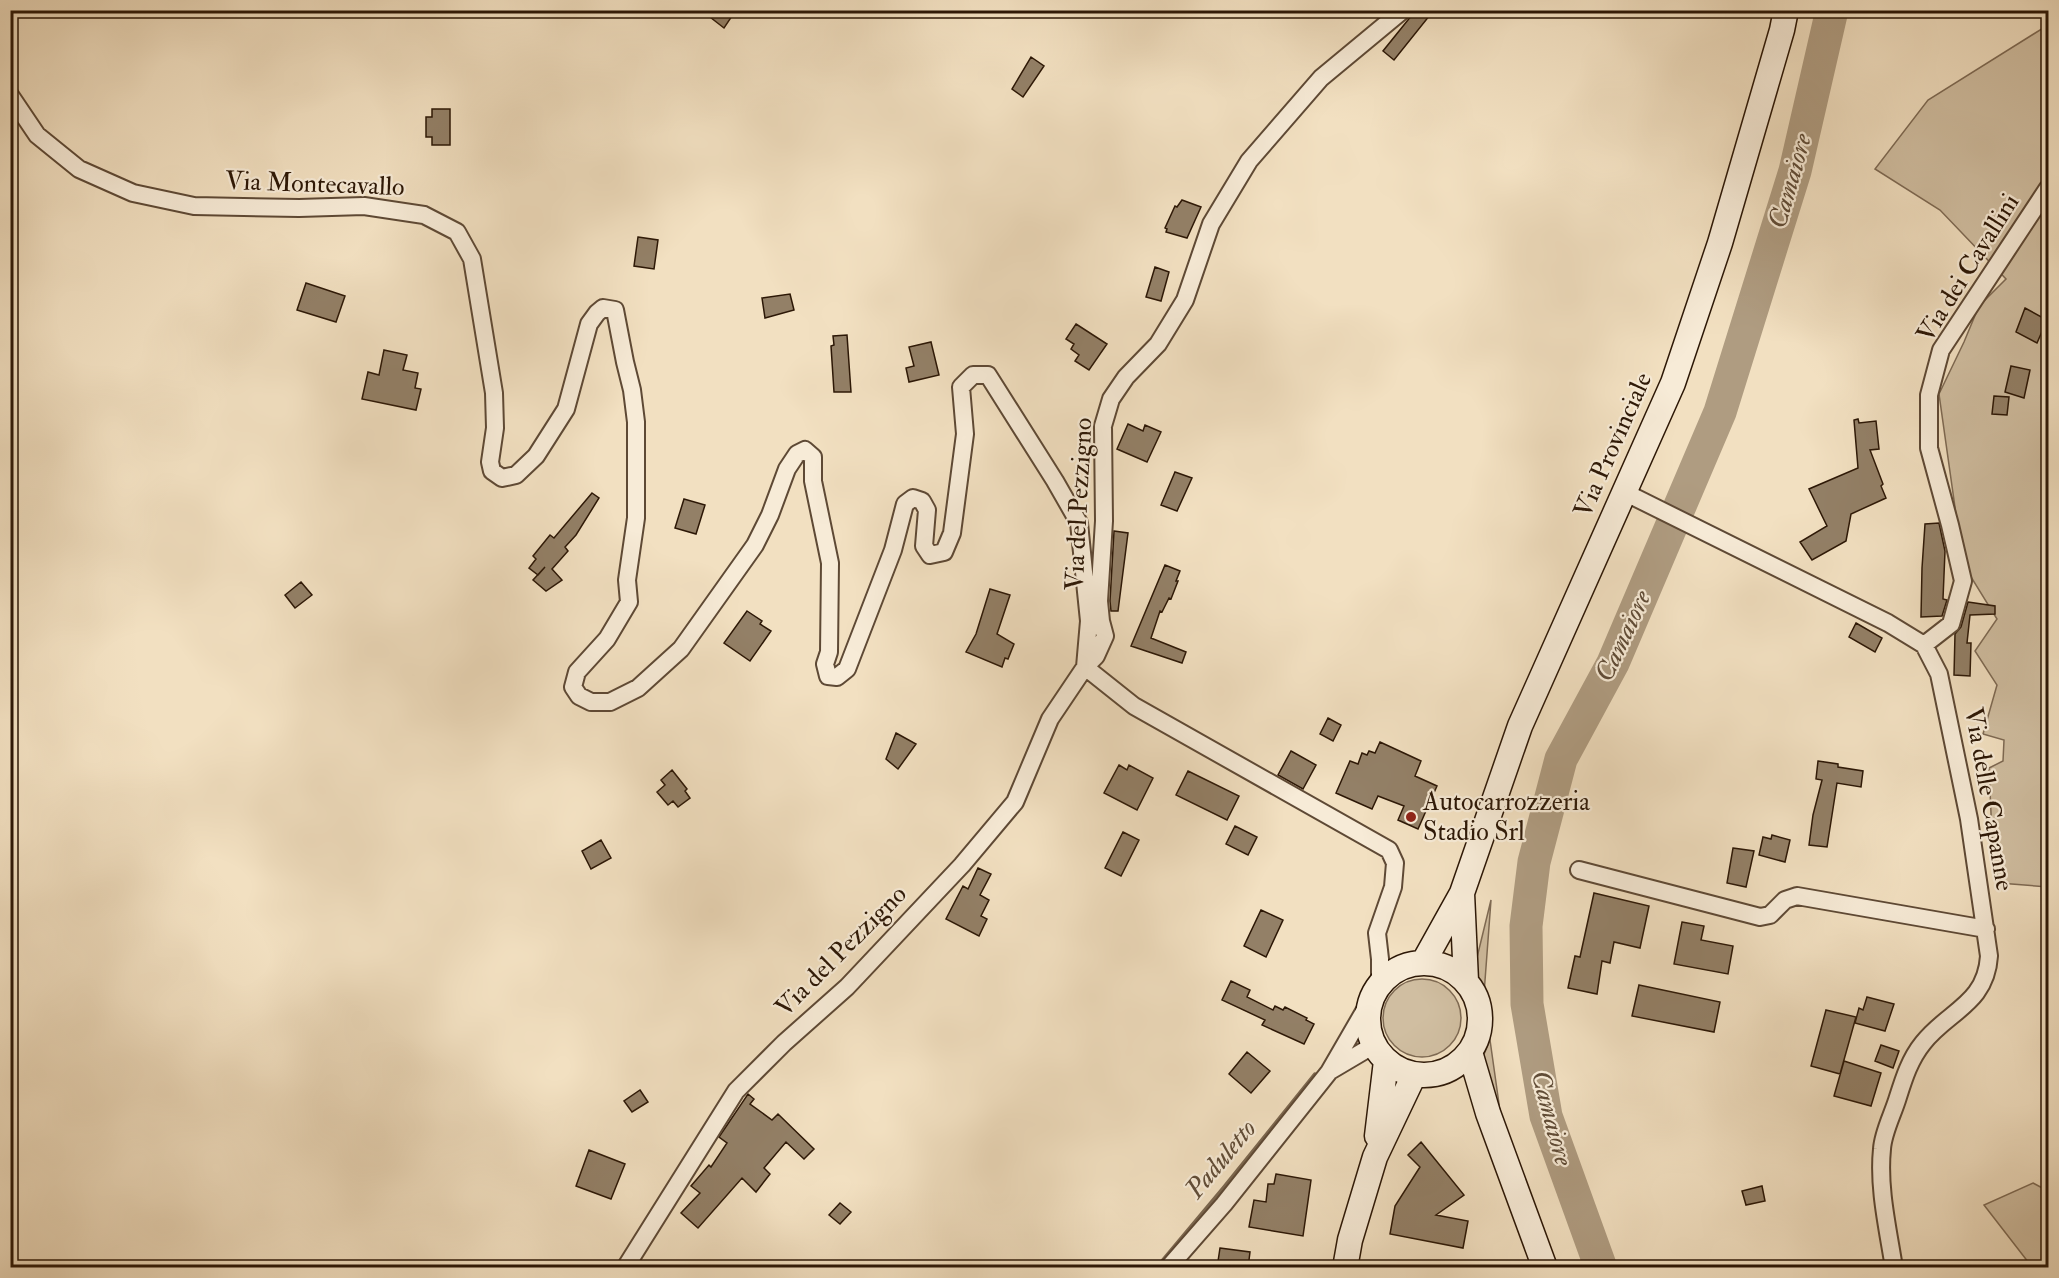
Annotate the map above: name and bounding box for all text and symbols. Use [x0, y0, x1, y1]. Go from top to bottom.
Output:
water label: Camaiore [1761, 129, 1820, 232]
street label: Via Montecavallo [225, 165, 405, 203]
street label: Via dei Cavallini [1910, 188, 2026, 348]
street label: Via Provinciale [1567, 367, 1659, 522]
street label: Via del Pezzigno [1058, 417, 1100, 591]
water label: Camaiore [1588, 584, 1659, 687]
street label: Via delle Capanne [1956, 705, 2021, 894]
place label: Autocarrozzeria Stadio Srl [1422, 786, 1590, 848]
marker: Autocarrozzeria Stadio Srl [1404, 810, 1418, 824]
street label: Via del Pezzigno [768, 878, 914, 1024]
water label: Camaiore [1524, 1067, 1581, 1170]
water label: Paduletto [1178, 1113, 1264, 1206]

